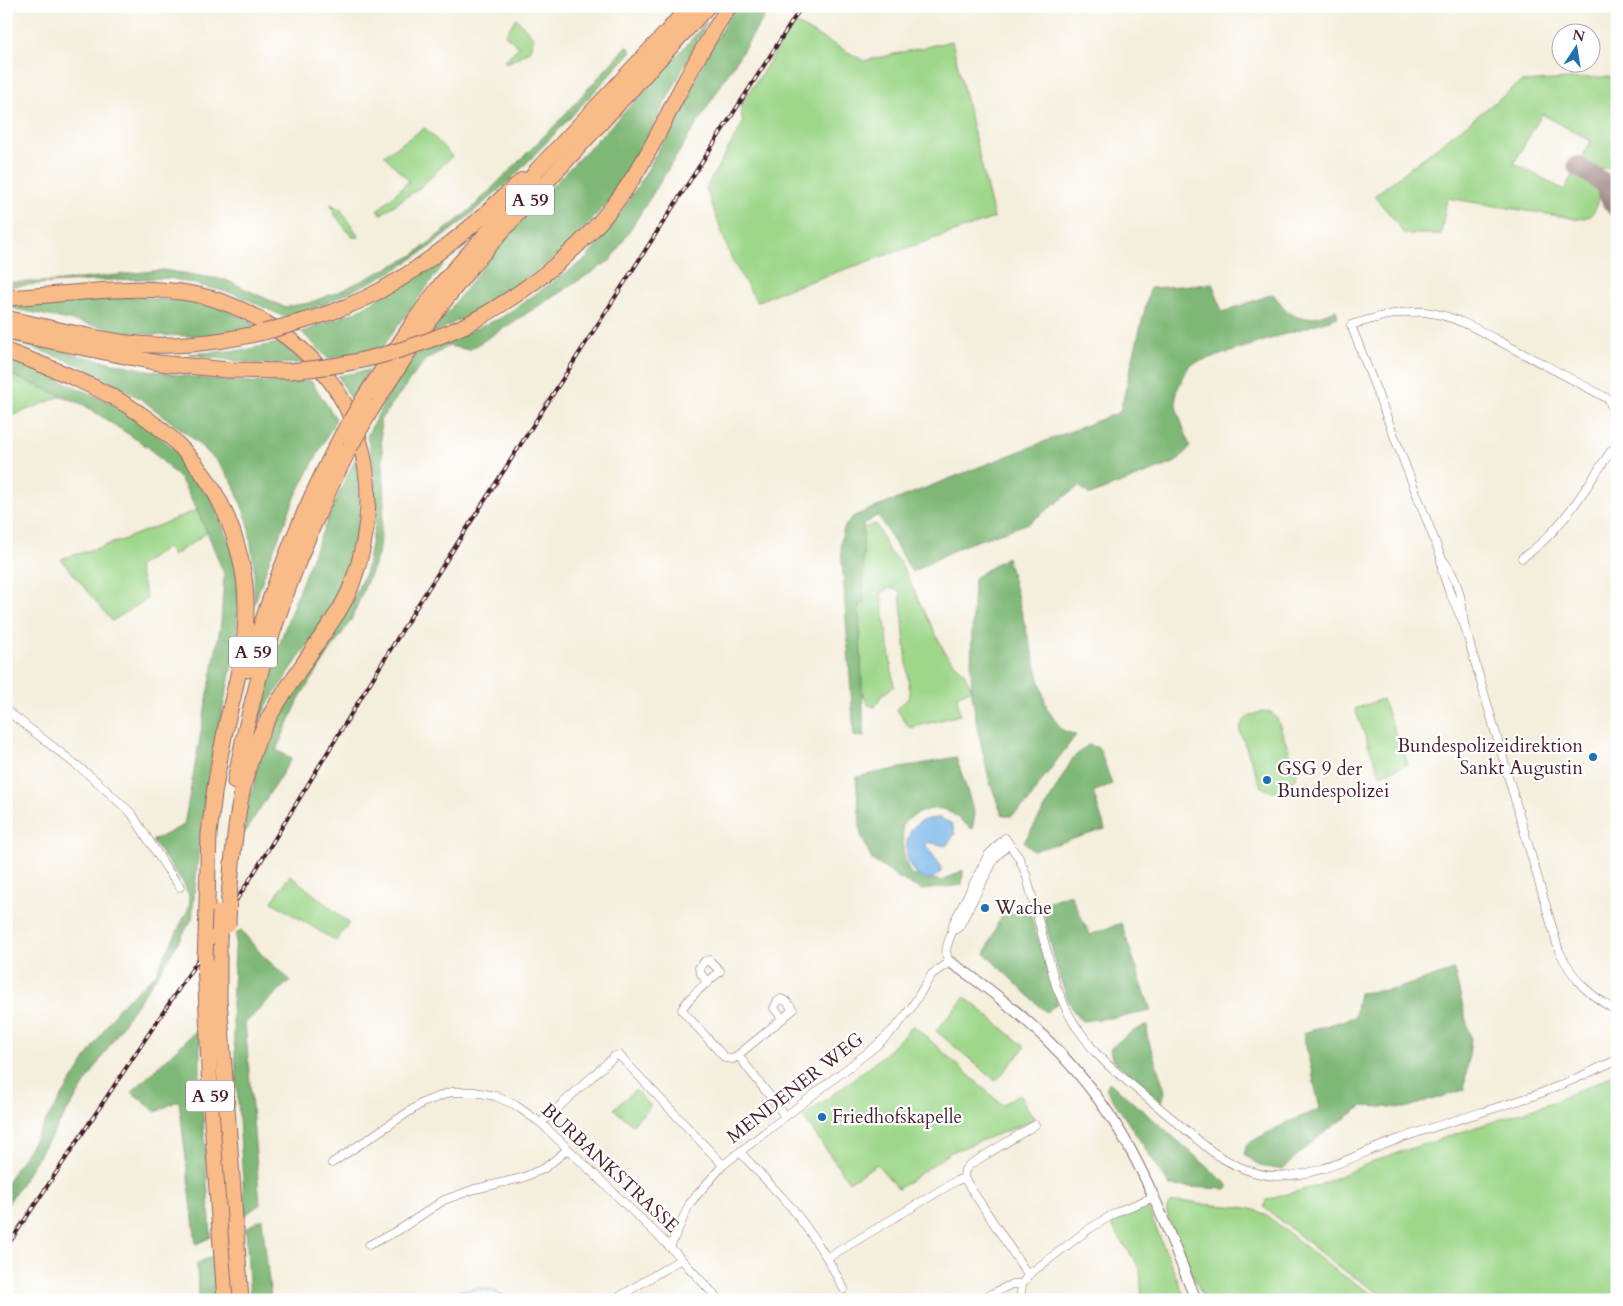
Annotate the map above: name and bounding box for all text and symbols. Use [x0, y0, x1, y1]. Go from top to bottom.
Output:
north arrow [1550, 22, 1600, 72]
text: N [1571, 25, 1587, 46]
road number: A 59 [506, 184, 554, 216]
road number: A 59 [229, 636, 277, 668]
place label: Bundespolizeidirektion Sankt Augustin [1397, 733, 1583, 781]
marker: Bundespolizeidirektion Sankt Augustin [1587, 751, 1599, 763]
place label: GSG 9 der Bundespolizei [1277, 756, 1389, 804]
marker: GSG 9 der Bundespolizei [1261, 774, 1273, 786]
place label: Wache [994, 895, 1052, 921]
marker: Wache [979, 902, 991, 914]
street label: MENDENER WEG [721, 1026, 869, 1150]
road number: A 59 [186, 1080, 234, 1112]
street label: BURBANKSTRASSE [536, 1097, 684, 1239]
place label: Friedhofskapelle [832, 1104, 962, 1130]
marker: Friedhofskapelle [816, 1111, 828, 1123]

